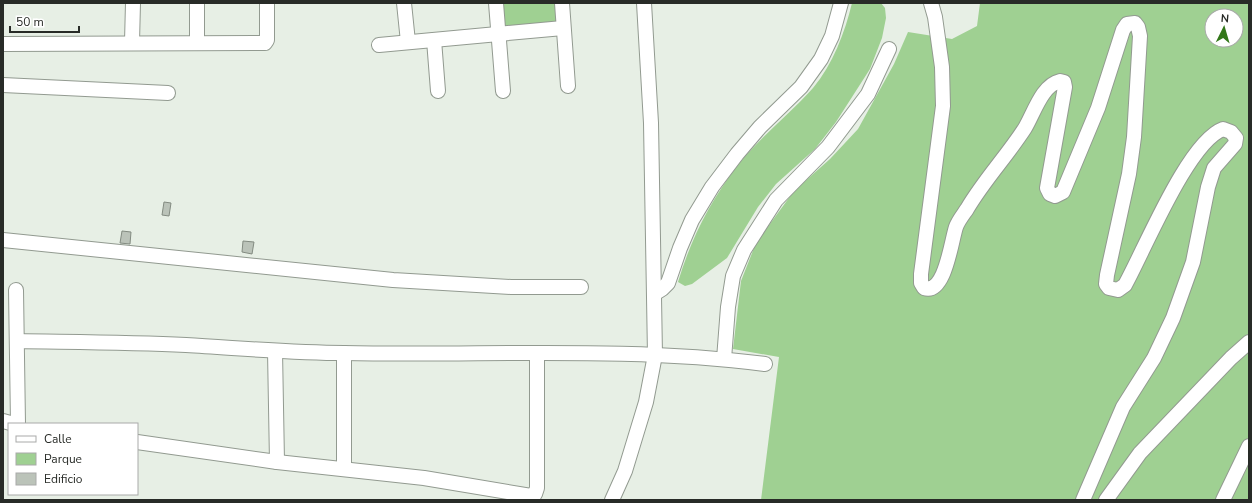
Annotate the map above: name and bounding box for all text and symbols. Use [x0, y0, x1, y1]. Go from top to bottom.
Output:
scale bar [10, 8, 79, 34]
north arrow [1204, 8, 1244, 48]
text: N [1220, 11, 1230, 26]
text: 50 m [16, 14, 44, 30]
legend [8, 423, 138, 495]
text: Calle [44, 431, 72, 447]
text: Parque [44, 451, 82, 467]
text: Edificio [44, 471, 83, 487]

